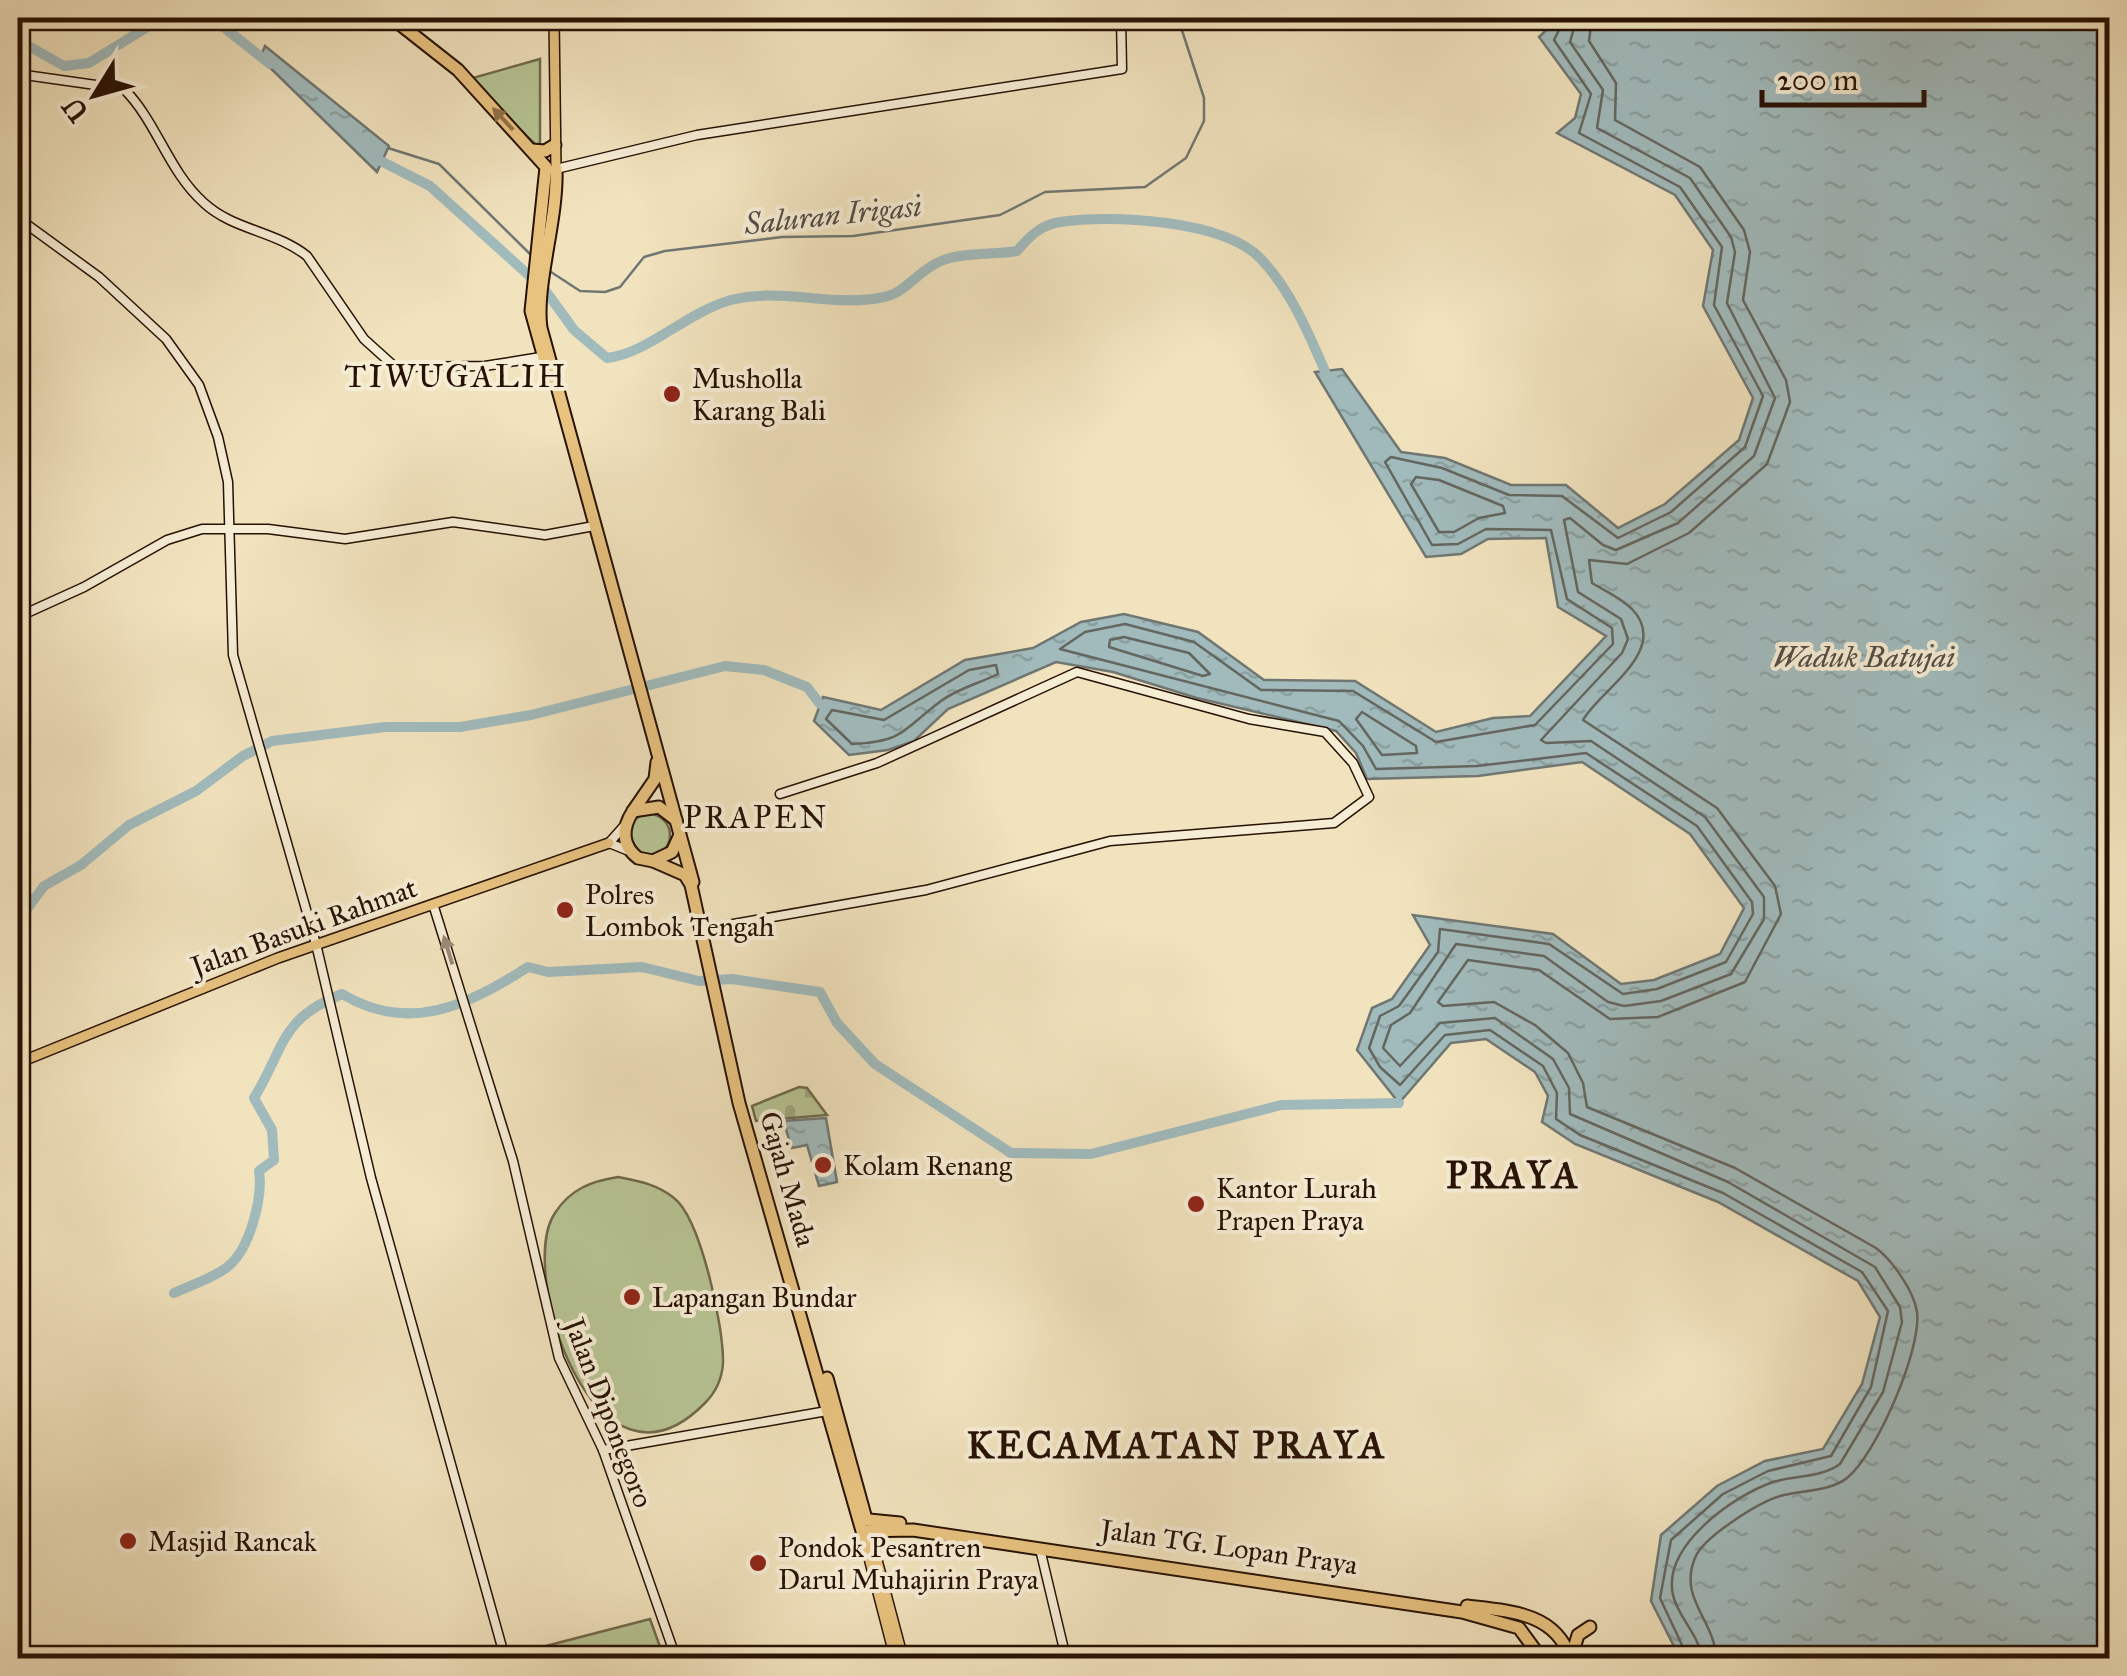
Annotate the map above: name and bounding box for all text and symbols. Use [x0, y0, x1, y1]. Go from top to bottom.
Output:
north arrow [45, 45, 145, 145]
scale bar [1762, 45, 1924, 107]
text: 200 m [1777, 62, 1858, 98]
text: U [54, 90, 96, 129]
one-way arrow [492, 107, 515, 131]
water label: Saluran Irigasi [742, 188, 924, 242]
district label: TIWUGALIH [344, 357, 568, 396]
place label: Musholla Karang Bali [692, 361, 826, 428]
marker: Musholla Karang Bali [661, 383, 683, 405]
water label: Waduk Batujai [1773, 639, 1955, 675]
district label: PRAPEN [683, 798, 829, 837]
street label: Jalan Basuki Rahmat [184, 870, 422, 985]
place label: Polres Lombok Tengah [585, 877, 775, 944]
marker: Polres Lombok Tengah [554, 899, 576, 921]
one-way arrow [440, 935, 455, 965]
street label: Gajah Mada [752, 1107, 824, 1251]
place label: Kolam Renang [843, 1148, 1013, 1183]
district label: PRAYA [1446, 1152, 1580, 1198]
marker: Kolam Renang [812, 1154, 834, 1176]
place label: Kantor Lurah Prapen Praya [1216, 1171, 1377, 1238]
marker: Kantor Lurah Prapen Praya [1185, 1193, 1207, 1215]
place label: Lapangan Bundar [652, 1280, 857, 1315]
marker: Lapangan Bundar [621, 1286, 643, 1308]
street label: Jalan Diponegoro [556, 1311, 661, 1513]
district label: KECAMATAN PRAYA [967, 1422, 1387, 1468]
street label: Jalan TG. Lopan Praya [1095, 1511, 1360, 1582]
place label: Masjid Rancak [148, 1524, 317, 1559]
marker: Masjid Rancak [117, 1530, 139, 1552]
place label: Pondok Pesantren Darul Muhajirin Praya [778, 1530, 1039, 1597]
marker: Pondok Pesantren Darul Muhajirin Praya [747, 1552, 769, 1574]

